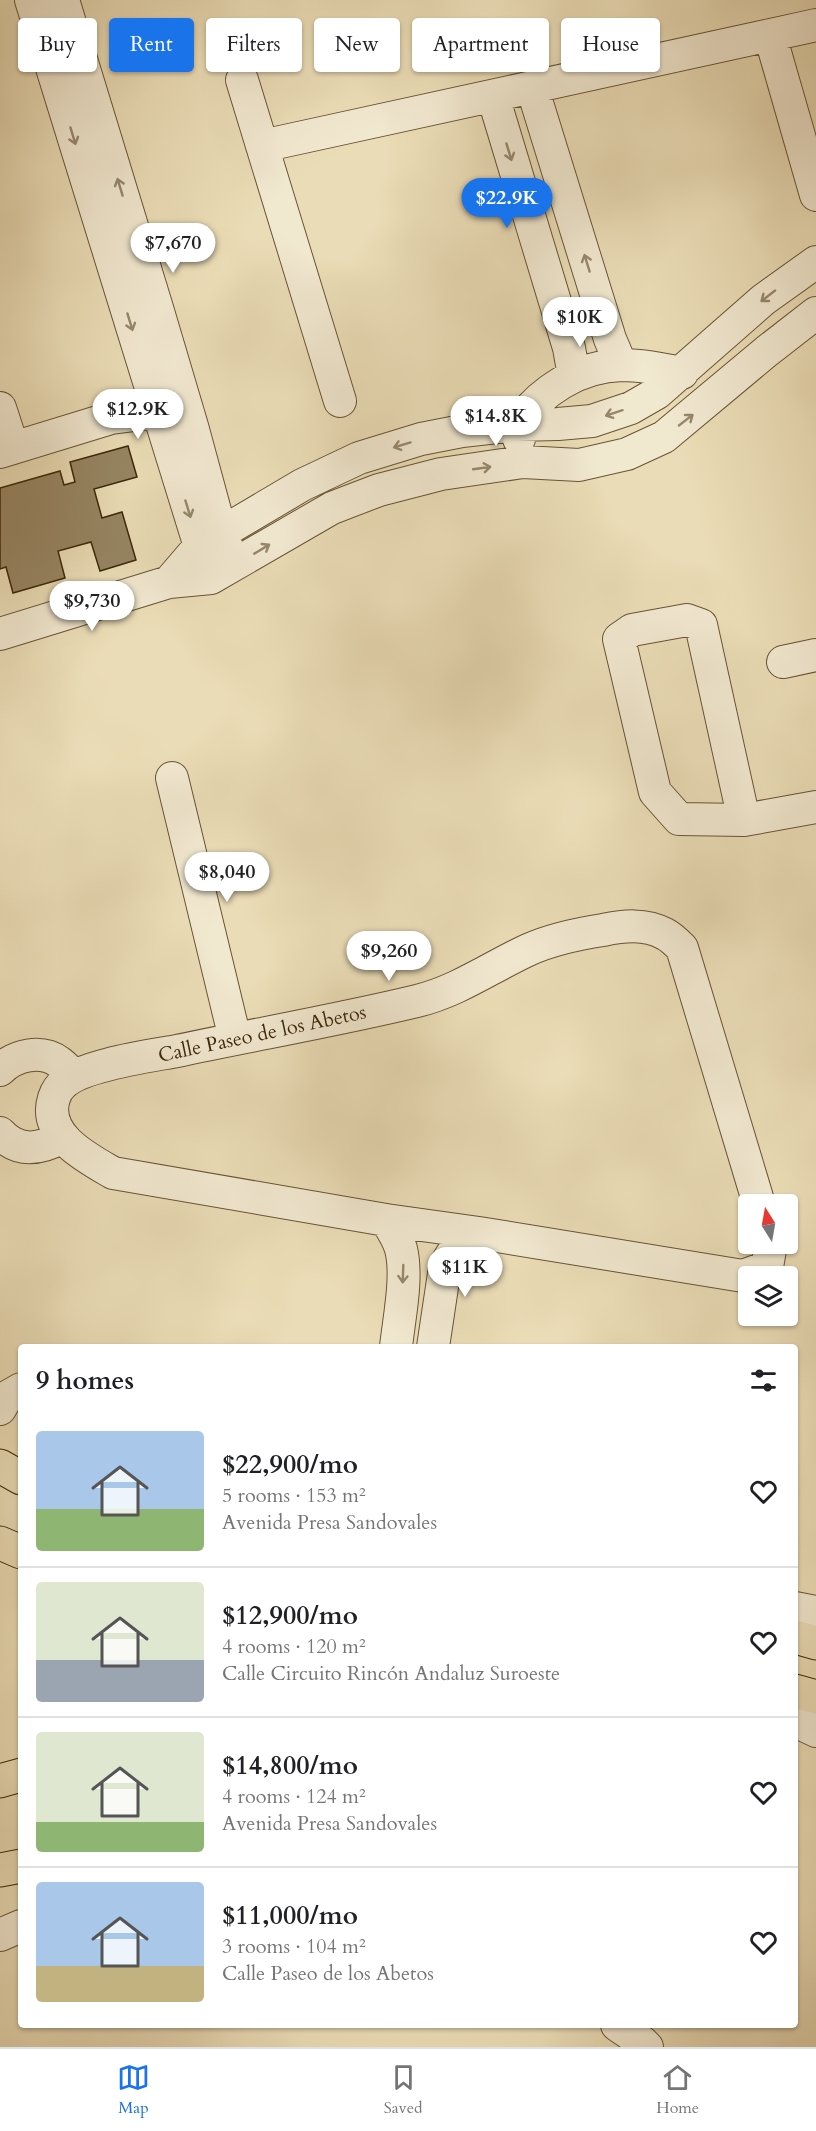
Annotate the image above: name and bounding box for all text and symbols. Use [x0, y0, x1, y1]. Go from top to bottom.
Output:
chip: Buy [18, 18, 97, 72]
chip: Rent [109, 18, 194, 72]
chip: Filters [206, 18, 302, 72]
chip: New [314, 18, 400, 72]
chip: Apartment [412, 18, 549, 72]
chip: House [561, 18, 660, 72]
one-way arrow [68, 126, 79, 145]
one-way arrow [505, 142, 516, 161]
one-way arrow [114, 178, 125, 197]
pin: $22.9K [458, 178, 556, 229]
text: $22.9K [476, 184, 538, 211]
pin: $7,670 [124, 223, 222, 274]
text: $7,670 [144, 229, 202, 256]
one-way arrow [581, 254, 592, 273]
one-way arrow [760, 289, 776, 302]
pin: $10K [544, 297, 616, 348]
text: $10K [557, 303, 603, 330]
one-way arrow [125, 312, 136, 331]
pin: $12.9K [89, 389, 187, 440]
text: $12.9K [107, 395, 169, 422]
pin: $14.8K [447, 396, 545, 447]
text: $14.8K [465, 402, 527, 429]
one-way arrow [605, 409, 624, 420]
one-way arrow [678, 413, 694, 426]
one-way arrow [393, 440, 412, 451]
one-way arrow [472, 462, 491, 473]
one-way arrow [183, 499, 194, 518]
one-way arrow [253, 542, 270, 554]
pin: $9,730 [43, 581, 141, 632]
text: $9,730 [63, 587, 121, 614]
pin: $8,040 [178, 852, 276, 903]
text: $8,040 [198, 858, 256, 885]
pin: $9,260 [340, 931, 438, 982]
text: $9,260 [360, 937, 418, 964]
street label: Calle Paseo de los Abetos [156, 998, 369, 1069]
north arrow [738, 1194, 798, 1254]
map controls [738, 1194, 798, 1326]
pin: $11K [429, 1247, 501, 1298]
text: $11K [442, 1253, 488, 1280]
one-way arrow [397, 1264, 408, 1284]
button: layers [738, 1266, 798, 1326]
text: 9 homes [36, 1363, 134, 1398]
icon: filters [747, 1364, 780, 1397]
text: $22,900/mo [222, 1447, 358, 1482]
icon: home [84, 1455, 156, 1527]
icon: heart [747, 1475, 780, 1508]
text: 5 rooms · 153 m² [222, 1482, 366, 1509]
text: Avenida Presa Sandovales [222, 1509, 437, 1536]
text: $12,900/mo [222, 1598, 358, 1633]
icon: home [84, 1606, 156, 1678]
icon: heart [747, 1626, 780, 1659]
text: 4 rooms · 120 m² [222, 1633, 366, 1660]
text: Calle Circuito Rincón Andaluz Suroeste [222, 1660, 560, 1687]
text: $14,800/mo [222, 1748, 358, 1783]
icon: home [84, 1756, 156, 1828]
icon: heart [747, 1776, 780, 1809]
text: 4 rooms · 124 m² [222, 1783, 366, 1810]
text: Avenida Presa Sandovales [222, 1810, 437, 1837]
text: $11,000/mo [222, 1898, 358, 1933]
icon: home [84, 1906, 156, 1978]
icon: heart [747, 1926, 780, 1959]
text: 3 rooms · 104 m² [222, 1933, 366, 1960]
text: Calle Paseo de los Abetos [222, 1960, 434, 1987]
tab: Map [117, 2061, 150, 2119]
tab: Saved [384, 2061, 422, 2119]
tab: Home [656, 2061, 699, 2119]

